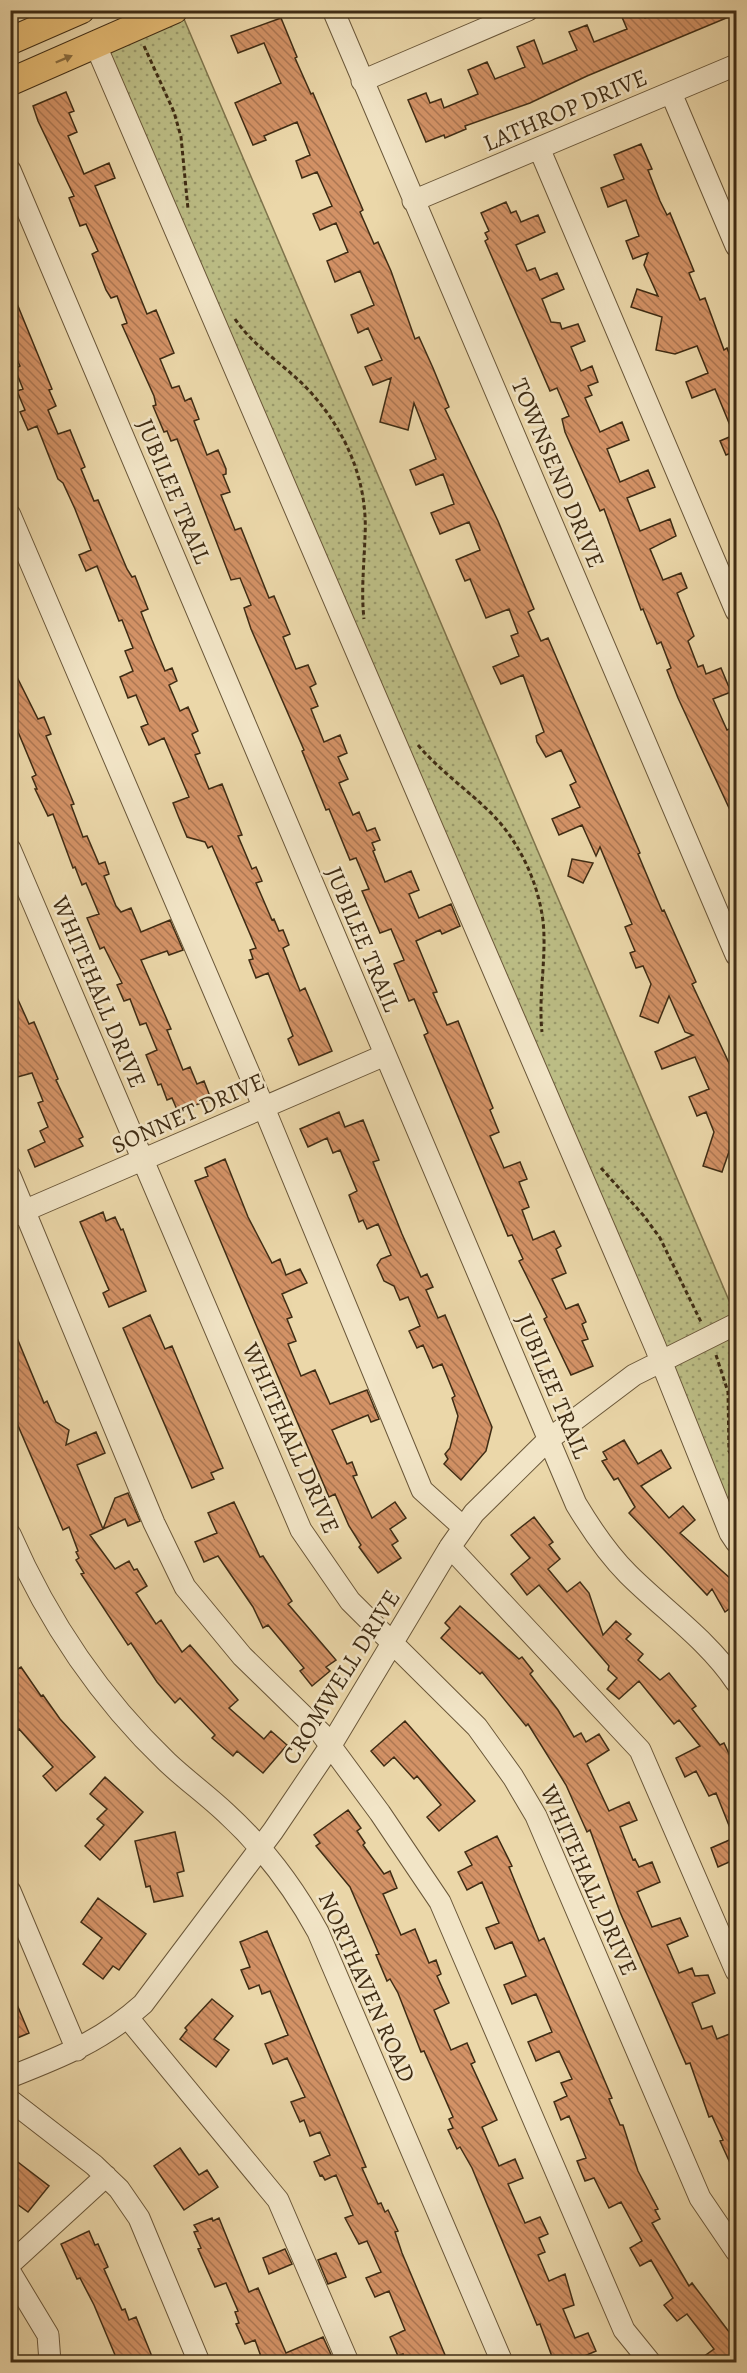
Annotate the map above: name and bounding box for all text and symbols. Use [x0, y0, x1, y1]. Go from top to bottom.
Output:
one-way arrow [56, 54, 74, 64]
street label: LATHROP DRIVE [478, 61, 652, 159]
street label: TOWNSEND DRIVE [504, 373, 612, 573]
street label: JUBILEE TRAIL [129, 414, 219, 569]
street label: JUBILEE TRAIL [318, 862, 408, 1017]
street label: WHITEHALL DRIVE [44, 890, 154, 1093]
street label: SONNET DRIVE [106, 1065, 270, 1161]
street label: JUBILEE TRAIL [508, 1309, 598, 1464]
street label: WHITEHALL DRIVE [234, 1337, 347, 1538]
street label: CROMWELL DRIVE [274, 1584, 408, 1770]
street label: WHITEHALL DRIVE [532, 1779, 645, 1980]
street label: NORTHAVEN ROAD [311, 1887, 423, 2087]

